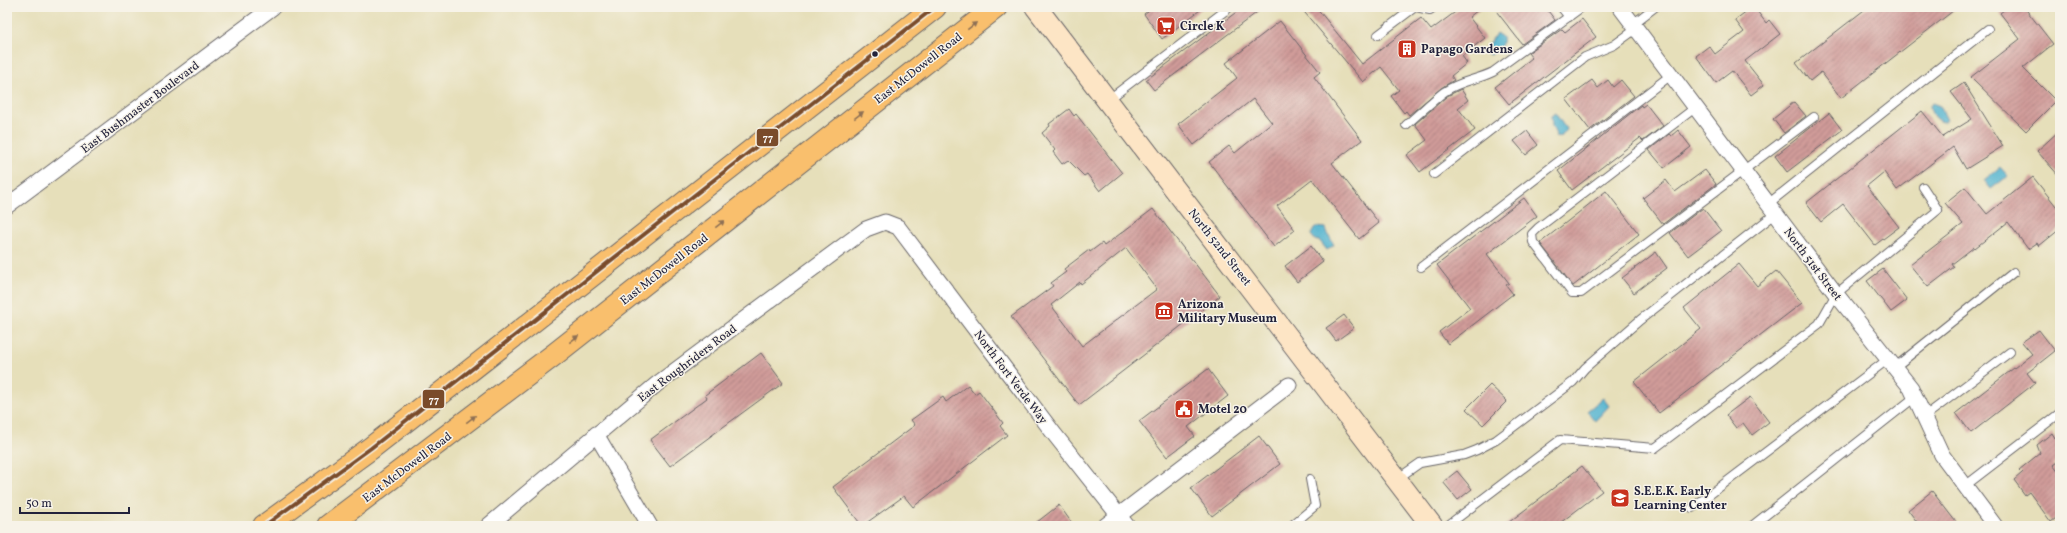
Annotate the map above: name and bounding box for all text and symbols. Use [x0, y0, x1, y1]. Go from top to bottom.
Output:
supermarket icon: Circle K [1155, 15, 1177, 37]
place label: Circle K [1180, 19, 1225, 35]
one-way arrow [967, 21, 978, 30]
street label: East McDowell Road [871, 29, 966, 108]
building icon: Papago Gardens [1396, 38, 1418, 60]
place label: Papago Gardens [1421, 42, 1513, 58]
unlabelled marker [870, 49, 880, 59]
street label: East Bushmaster Boulevard [78, 58, 203, 158]
one-way arrow [854, 110, 865, 119]
line badge: 77 [756, 128, 779, 147]
text: 77 [763, 131, 773, 146]
street label: North 52nd Street [1184, 206, 1254, 290]
one-way arrow [715, 220, 726, 229]
street label: North 51st Street [1779, 225, 1845, 304]
street label: East McDowell Road [617, 230, 712, 309]
place label: Arizona Military Museum [1178, 297, 1278, 327]
museum icon: Arizona Military Museum [1153, 300, 1175, 322]
street label: East Roughriders Road [635, 321, 741, 406]
street label: North Fort Verde Way [970, 327, 1051, 428]
one-way arrow [568, 335, 579, 344]
line badge: 77 [422, 389, 445, 409]
text: 77 [429, 393, 439, 408]
public building icon: Motel 20 [1173, 398, 1195, 420]
place label: Motel 20 [1198, 402, 1247, 418]
one-way arrow [466, 415, 476, 423]
street label: East McDowell Road [360, 429, 456, 507]
place label: S.E.E.K. Early Learning Center [1634, 484, 1727, 514]
school or university icon: S.E.E.K. Early Learning Center [1609, 487, 1631, 509]
scale bar [20, 489, 129, 515]
text: 50 m [26, 496, 52, 512]

